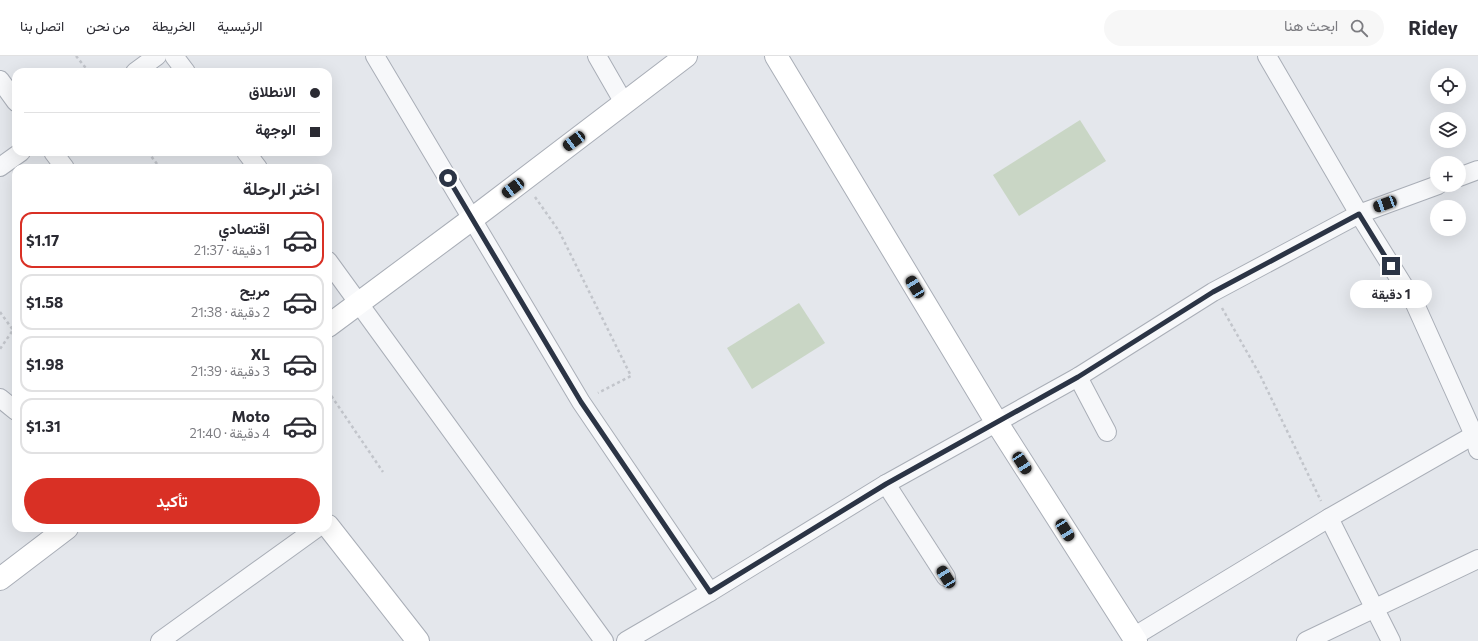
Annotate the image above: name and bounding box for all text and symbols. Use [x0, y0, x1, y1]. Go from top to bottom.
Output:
search box [1104, 10, 1384, 46]
text: ابحث هنا [1284, 16, 1338, 34]
text: Ridey [1408, 16, 1458, 39]
text: اتصل بنا [20, 17, 64, 34]
text: من نحن [86, 17, 130, 34]
text: الخريطة [152, 17, 195, 34]
text: الرئيسية [217, 17, 263, 34]
icon: search [1348, 17, 1370, 39]
map controls [1430, 68, 1466, 236]
button: locate [1430, 68, 1466, 104]
text: الانطلاق [249, 82, 296, 100]
button: layers [1430, 112, 1466, 148]
text: الوجهة [255, 120, 296, 138]
car [561, 129, 587, 153]
button: + [1430, 156, 1466, 192]
route start [439, 169, 457, 187]
car [500, 176, 526, 200]
text: اختر الرحلة [243, 177, 320, 199]
car [1372, 194, 1398, 214]
button: − [1430, 200, 1466, 236]
text: اقتصادي [218, 219, 270, 237]
icon: car [282, 222, 318, 258]
text: $1.17 [26, 231, 59, 249]
text: 1 دقيقة · 21:37 [194, 242, 270, 258]
route end [1382, 257, 1400, 275]
car [904, 274, 926, 300]
callout: 1 دقيقة [1350, 280, 1432, 308]
text: مريح [240, 281, 270, 299]
icon: car [282, 284, 318, 320]
text: 1 دقيقة [1371, 286, 1411, 302]
text: $1.58 [26, 293, 63, 311]
text: 2 دقيقة · 21:38 [191, 304, 270, 320]
text: XL [251, 345, 270, 363]
icon: car [282, 346, 318, 382]
text: $1.98 [26, 355, 64, 373]
text: 3 دقيقة · 21:39 [191, 363, 270, 379]
text: Moto [231, 407, 270, 425]
icon: car [282, 408, 318, 444]
text: $1.31 [26, 417, 61, 435]
text: 4 دقيقة · 21:40 [189, 425, 270, 441]
car [1010, 450, 1034, 476]
button: تأكيد [24, 478, 320, 524]
car [1054, 517, 1076, 543]
car [935, 564, 957, 590]

